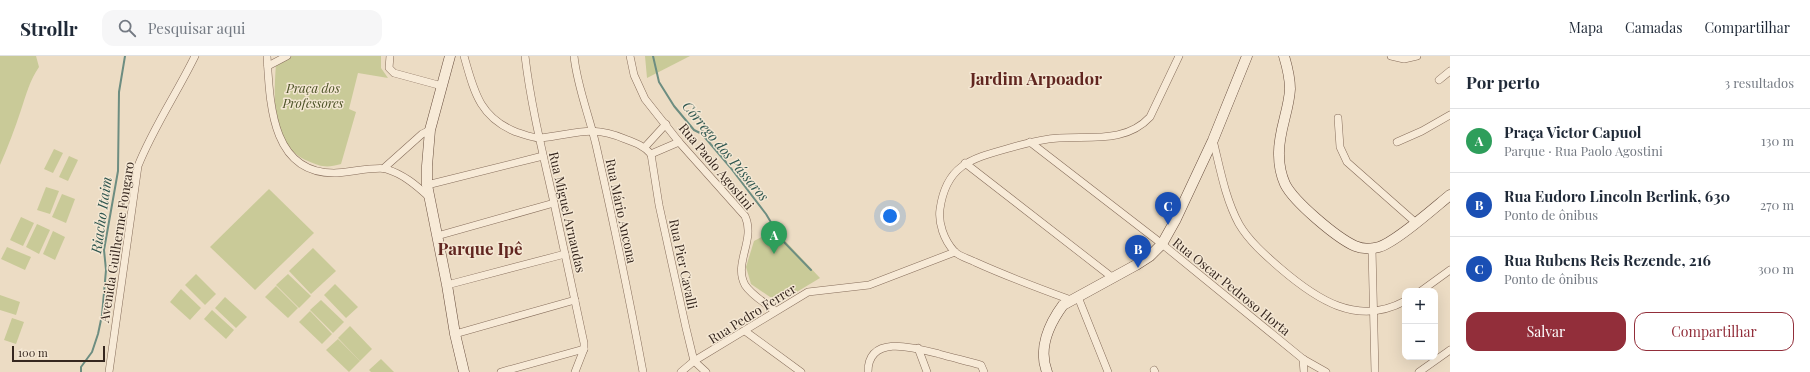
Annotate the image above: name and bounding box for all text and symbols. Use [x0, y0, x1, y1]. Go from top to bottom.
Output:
search box [102, 10, 382, 46]
text: Strollr [20, 15, 78, 41]
icon: search [116, 17, 138, 39]
text: Pesquisar aqui [148, 18, 246, 38]
text: Mapa [1569, 18, 1603, 37]
text: Camadas [1625, 18, 1682, 37]
text: Compartilhar [1704, 18, 1790, 37]
district label: Jardim Arpoador [969, 67, 1102, 89]
text: Por perto [1466, 71, 1540, 93]
text: 3 resultados [1724, 74, 1794, 91]
park label: Praça dos Professores [281, 79, 344, 111]
water label: Córrego dos Pássaros [679, 97, 774, 206]
street label: Rua Paolo Agostini [676, 119, 758, 213]
text: Praça Victor Capuol [1504, 122, 1642, 142]
text: A [1475, 132, 1483, 149]
text: 130 m [1761, 132, 1794, 149]
text: Parque · Rua Paolo Agostini [1504, 142, 1663, 159]
street label: Rua Miguel Arnaudas [546, 150, 590, 274]
street label: Rua Mário Ancona [603, 157, 641, 265]
street label: Avenida Guilherme Fongaro [95, 160, 137, 325]
water label: Riacho Itaim [86, 176, 116, 255]
text: Rua Eudoro Lincoln Berlink, 630 [1504, 186, 1730, 206]
pin: C [1155, 192, 1181, 225]
text: B [1475, 196, 1483, 213]
text: 270 m [1760, 196, 1794, 213]
your location [880, 206, 900, 226]
text: Ponto de ônibus [1504, 206, 1598, 223]
street label: Rua Pier Cavalli [666, 217, 702, 311]
pin: A [761, 221, 787, 254]
street label: Rua Oscar Pedroso Horta [1170, 233, 1295, 339]
pin: B [1125, 235, 1151, 268]
district label: Parque Ipê [438, 237, 522, 259]
text: Rua Rubens Reis Rezende, 216 [1504, 250, 1711, 270]
text: C [1474, 260, 1484, 277]
text: 300 m [1758, 260, 1794, 277]
text: Ponto de ônibus [1504, 270, 1598, 287]
street label: Rua Pedro Ferrer [705, 279, 799, 347]
map controls [1402, 288, 1438, 360]
button: + [1402, 288, 1438, 324]
button: Salvar [1466, 312, 1626, 351]
button: Compartilhar [1634, 312, 1794, 351]
button: − [1402, 324, 1438, 360]
scale bar [12, 344, 105, 363]
text: 100 m [18, 345, 48, 360]

